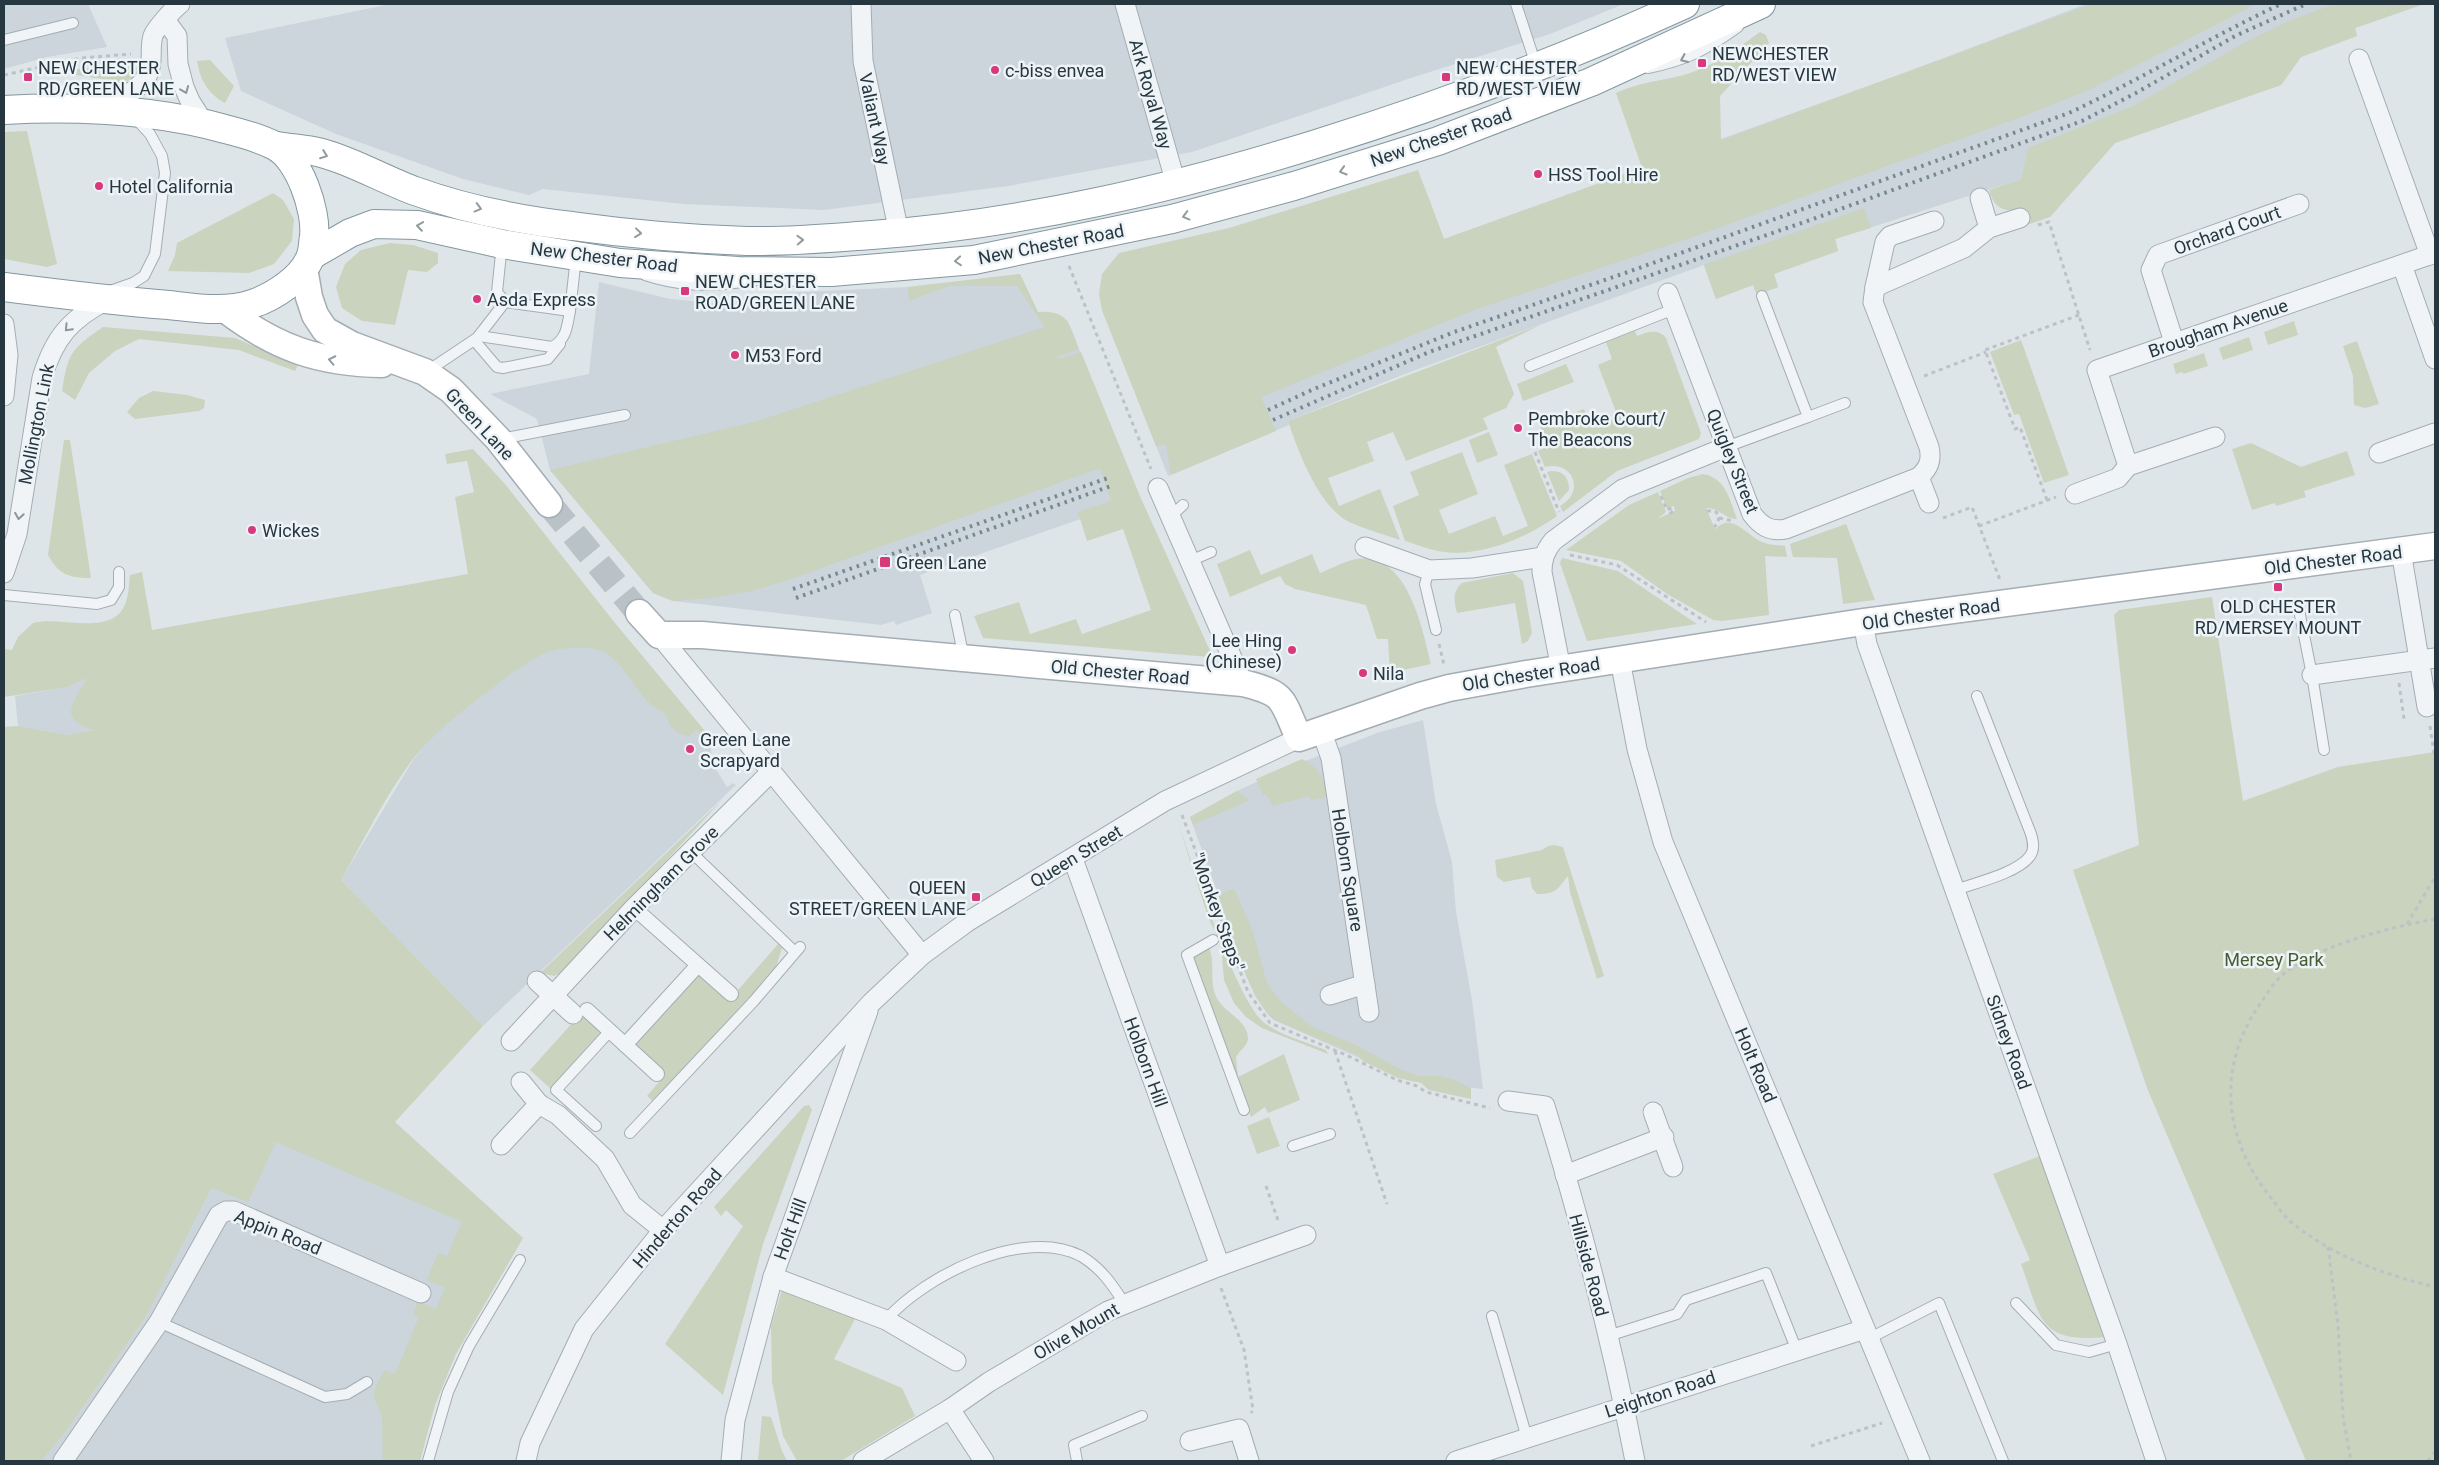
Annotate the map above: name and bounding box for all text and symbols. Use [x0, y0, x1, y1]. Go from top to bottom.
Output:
street label: Ark Royal Way [1125, 37, 1177, 152]
place label: NEWCHESTER RD/WEST VIEW [1712, 43, 1837, 85]
one-way arrow [1680, 52, 1689, 63]
place label: NEW CHESTER RD/GREEN LANE [38, 57, 174, 99]
place label: NEW CHESTER RD/WEST VIEW [1456, 57, 1581, 99]
marker: NEWCHESTER RD/WEST VIEW [1696, 57, 1708, 69]
place label: c-biss envea [1005, 60, 1104, 81]
marker: c-biss envea [989, 64, 1001, 76]
marker: NEW CHESTER RD/GREEN LANE [22, 71, 34, 83]
street label: Valiant Way [855, 71, 895, 167]
marker: NEW CHESTER RD/WEST VIEW [1440, 71, 1452, 83]
one-way arrow [179, 85, 189, 94]
street label: New Chester Road [1368, 103, 1514, 171]
one-way arrow [319, 149, 328, 159]
place label: HSS Tool Hire [1548, 164, 1658, 185]
one-way arrow [1339, 166, 1347, 176]
marker: HSS Tool Hire [1532, 168, 1544, 180]
place label: Hotel California [109, 176, 233, 197]
marker: Hotel California [93, 180, 105, 192]
street label: Orchard Court [2171, 201, 2283, 259]
one-way arrow [473, 202, 482, 213]
one-way arrow [1183, 210, 1191, 220]
street label: New Chester Road [976, 220, 1126, 268]
one-way arrow [416, 222, 424, 232]
one-way arrow [634, 227, 642, 238]
one-way arrow [796, 234, 804, 245]
street label: New Chester Road [529, 238, 679, 276]
one-way arrow [954, 256, 962, 267]
place label: NEW CHESTER ROAD/GREEN LANE [695, 271, 855, 313]
marker: NEW CHESTER ROAD/GREEN LANE [679, 285, 691, 297]
place label: Asda Express [487, 289, 596, 310]
marker: Asda Express [471, 293, 483, 305]
street label: Brougham Avenue [2145, 294, 2291, 362]
one-way arrow [65, 322, 74, 331]
place label: M53 Ford [745, 345, 822, 366]
marker: M53 Ford [729, 349, 741, 361]
one-way arrow [328, 355, 336, 365]
street label: Mollington Link [14, 361, 58, 486]
street label: Green Lane [441, 384, 519, 464]
street label: Quigley Street [1702, 406, 1764, 517]
place label: Pembroke Court/ The Beacons [1528, 408, 1666, 450]
marker: Pembroke Court/ The Beacons [1512, 422, 1524, 434]
one-way arrow [15, 512, 25, 521]
place label: Wickes [262, 520, 320, 541]
marker: Wickes [246, 524, 258, 536]
street label: Old Chester Road [2263, 541, 2403, 579]
place label: Green Lane [896, 552, 987, 573]
marker: Green Lane [878, 555, 892, 569]
marker: OLD CHESTER RD/MERSEY MOUNT [2272, 581, 2284, 593]
street label: Old Chester Road [1861, 594, 2001, 634]
place label: OLD CHESTER RD/MERSEY MOUNT [2195, 596, 2362, 638]
place label: Lee Hing (Chinese) [1205, 630, 1282, 673]
marker: Lee Hing (Chinese) [1286, 644, 1298, 656]
street label: Old Chester Road [1461, 653, 1601, 695]
street label: Old Chester Road [1050, 655, 1190, 689]
place label: Nila [1373, 663, 1404, 684]
marker: Nila [1357, 667, 1369, 679]
place label: Green Lane Scrapyard [700, 729, 791, 771]
marker: Green Lane Scrapyard [684, 743, 696, 755]
street label: Holborn Square [1328, 807, 1368, 933]
street label: Queen Street [1026, 820, 1126, 892]
street label: Helmingham Grove [599, 821, 723, 945]
street label: "Monkey Steps" [1187, 850, 1249, 974]
place label: QUEEN STREET/GREEN LANE [789, 877, 966, 919]
marker: QUEEN STREET/GREEN LANE [970, 891, 982, 903]
park label: Mersey Park [2224, 949, 2325, 970]
street label: Sidney Road [1982, 992, 2036, 1092]
street label: Holborn Hill [1120, 1014, 1172, 1110]
street label: Holt Road [1731, 1024, 1781, 1106]
street label: Hinderton Road [628, 1164, 726, 1272]
street label: Holt Hill [769, 1195, 811, 1263]
street label: Appin Road [231, 1205, 325, 1259]
street label: Hillside Road [1565, 1212, 1613, 1318]
street label: Olive Mount [1029, 1298, 1123, 1364]
street label: Leighton Road [1602, 1366, 1718, 1422]

